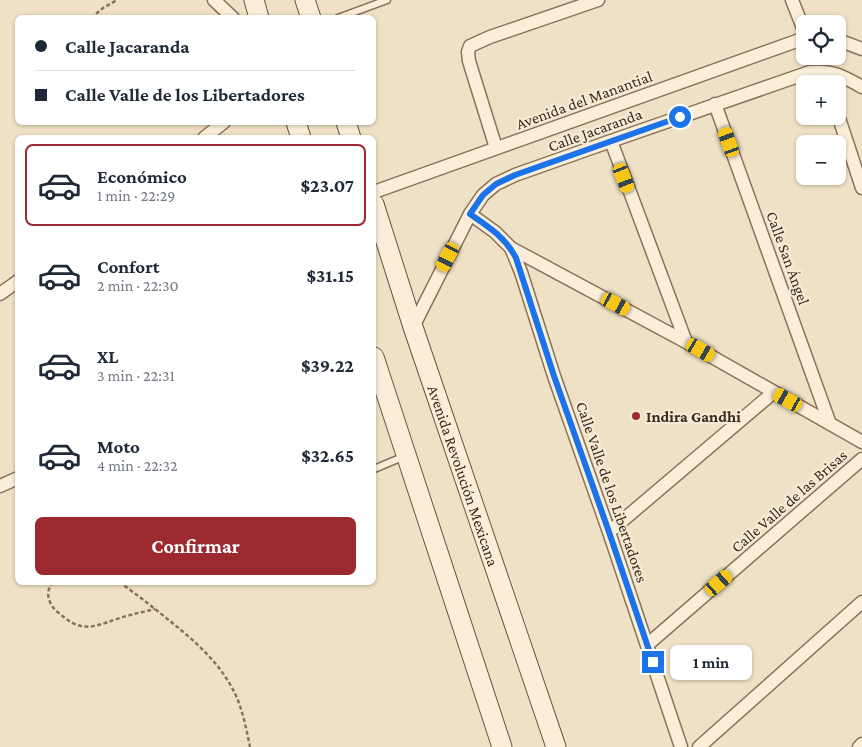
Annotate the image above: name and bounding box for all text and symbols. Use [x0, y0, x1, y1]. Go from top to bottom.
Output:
map controls [796, 15, 846, 185]
button: locate [796, 15, 846, 65]
text: Calle Jacaranda [65, 36, 190, 57]
street label: Avenida del Manantial [514, 67, 654, 133]
button: + [796, 75, 846, 125]
text: Calle Valle de los Libertadores [65, 84, 305, 105]
street label: Calle Jacaranda [546, 105, 645, 156]
route start [669, 106, 691, 128]
car [716, 125, 741, 159]
button: − [796, 135, 846, 185]
car [611, 161, 636, 195]
icon: car [37, 163, 82, 208]
text: Económico [97, 166, 187, 187]
text: $23.07 [301, 175, 354, 196]
text: 1 min · 22:29 [97, 187, 175, 204]
street label: Calle San Ángel [762, 209, 813, 307]
car [434, 240, 461, 274]
icon: car [37, 253, 82, 298]
text: Confort [97, 256, 160, 277]
text: $31.15 [306, 265, 354, 286]
text: 2 min · 22:30 [97, 277, 179, 294]
car [599, 290, 632, 318]
car [684, 336, 717, 364]
icon: car [37, 343, 82, 388]
text: XL [97, 346, 119, 367]
text: $39.22 [301, 355, 354, 376]
text: 3 min · 22:31 [97, 367, 175, 384]
street label: Avenida Revolución Mexicana [425, 383, 503, 569]
car [771, 386, 804, 414]
street label: Calle Valle de los Libertadores [573, 399, 651, 585]
place label: Indira Gandhi [646, 408, 741, 425]
marker: Indira Gandhi [630, 410, 642, 422]
icon: car [37, 433, 82, 478]
text: Moto [97, 436, 140, 457]
text: $32.65 [301, 445, 354, 466]
street label: Calle Valle de las Brisas [728, 446, 850, 556]
text: 4 min · 22:32 [97, 457, 178, 474]
button: Confirmar [35, 517, 356, 575]
car [702, 567, 735, 599]
callout: 1 min [670, 644, 753, 680]
route end [642, 651, 664, 673]
text: 1 min [693, 654, 729, 671]

